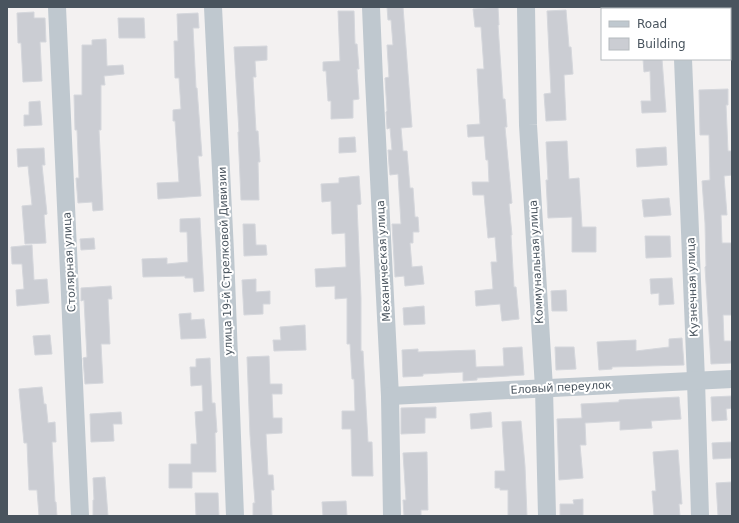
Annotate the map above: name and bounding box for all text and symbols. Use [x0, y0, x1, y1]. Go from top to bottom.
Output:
legend [601, 8, 731, 60]
text: Road [637, 17, 667, 31]
text: Building [637, 37, 686, 51]
street label: улица 19-й Стрелковой Дивизии [216, 166, 235, 355]
street label: Механическая улица [374, 200, 393, 322]
street label: Коммунальная улица [527, 200, 546, 324]
street label: Столярная улица [60, 211, 79, 312]
street label: Кузнечная улица [684, 237, 701, 337]
street label: Еловый переулок [510, 378, 612, 397]

